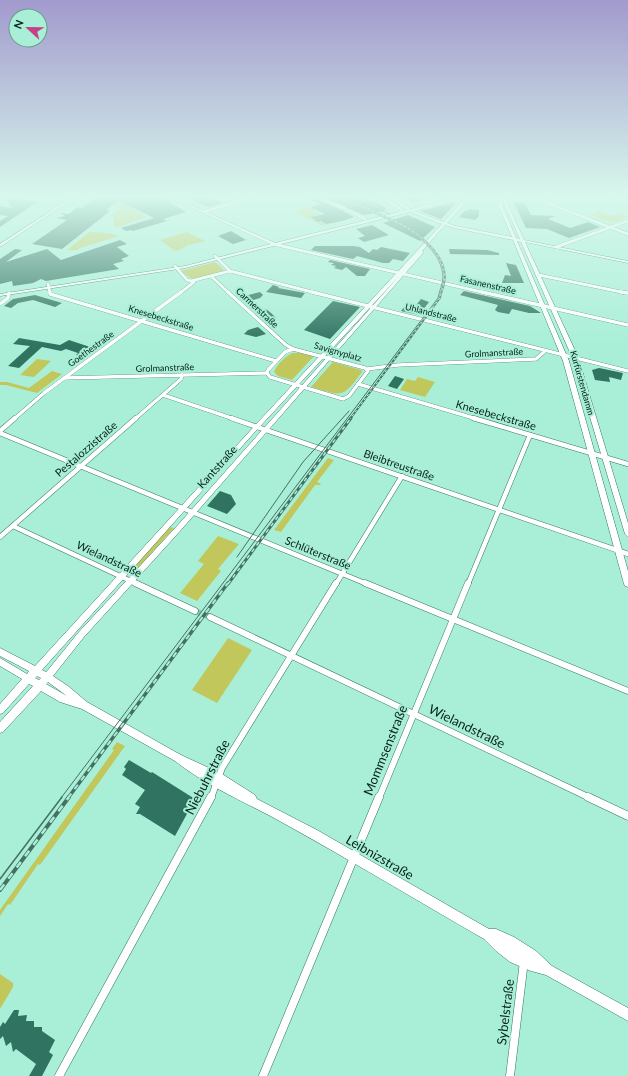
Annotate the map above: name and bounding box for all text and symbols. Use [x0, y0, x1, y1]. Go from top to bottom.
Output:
north arrow [8, 8, 48, 48]
text: N [11, 18, 26, 30]
street label: Fasanenstraße [459, 273, 517, 296]
street label: Carmerstraße [234, 285, 281, 330]
street label: Uhlandstraße [404, 301, 458, 324]
street label: Knesebeckstraße [127, 302, 195, 333]
street label: Goethestraße [66, 328, 116, 369]
street label: Savignyplatz [313, 339, 363, 364]
street label: Grolmanstraße [464, 345, 524, 360]
street label: Kurfürstendamm [568, 349, 597, 416]
street label: Grolmanstraße [136, 361, 195, 374]
street label: Knesebeckstraße [454, 397, 538, 432]
street label: Pestalozzistraße [52, 418, 119, 479]
street label: Kantstraße [194, 442, 239, 491]
street label: Bleibtreustraße [362, 446, 436, 483]
street label: Schlüterstraße [283, 533, 353, 572]
street label: Wielandstraße [75, 538, 144, 579]
street label: Wielandstraße [426, 701, 508, 751]
street label: Mommsenstraße [360, 702, 410, 798]
street label: Niebuhrstraße [181, 737, 233, 817]
street label: Leibnizstraße [343, 831, 417, 883]
street label: Sybelstraße [493, 978, 517, 1046]

